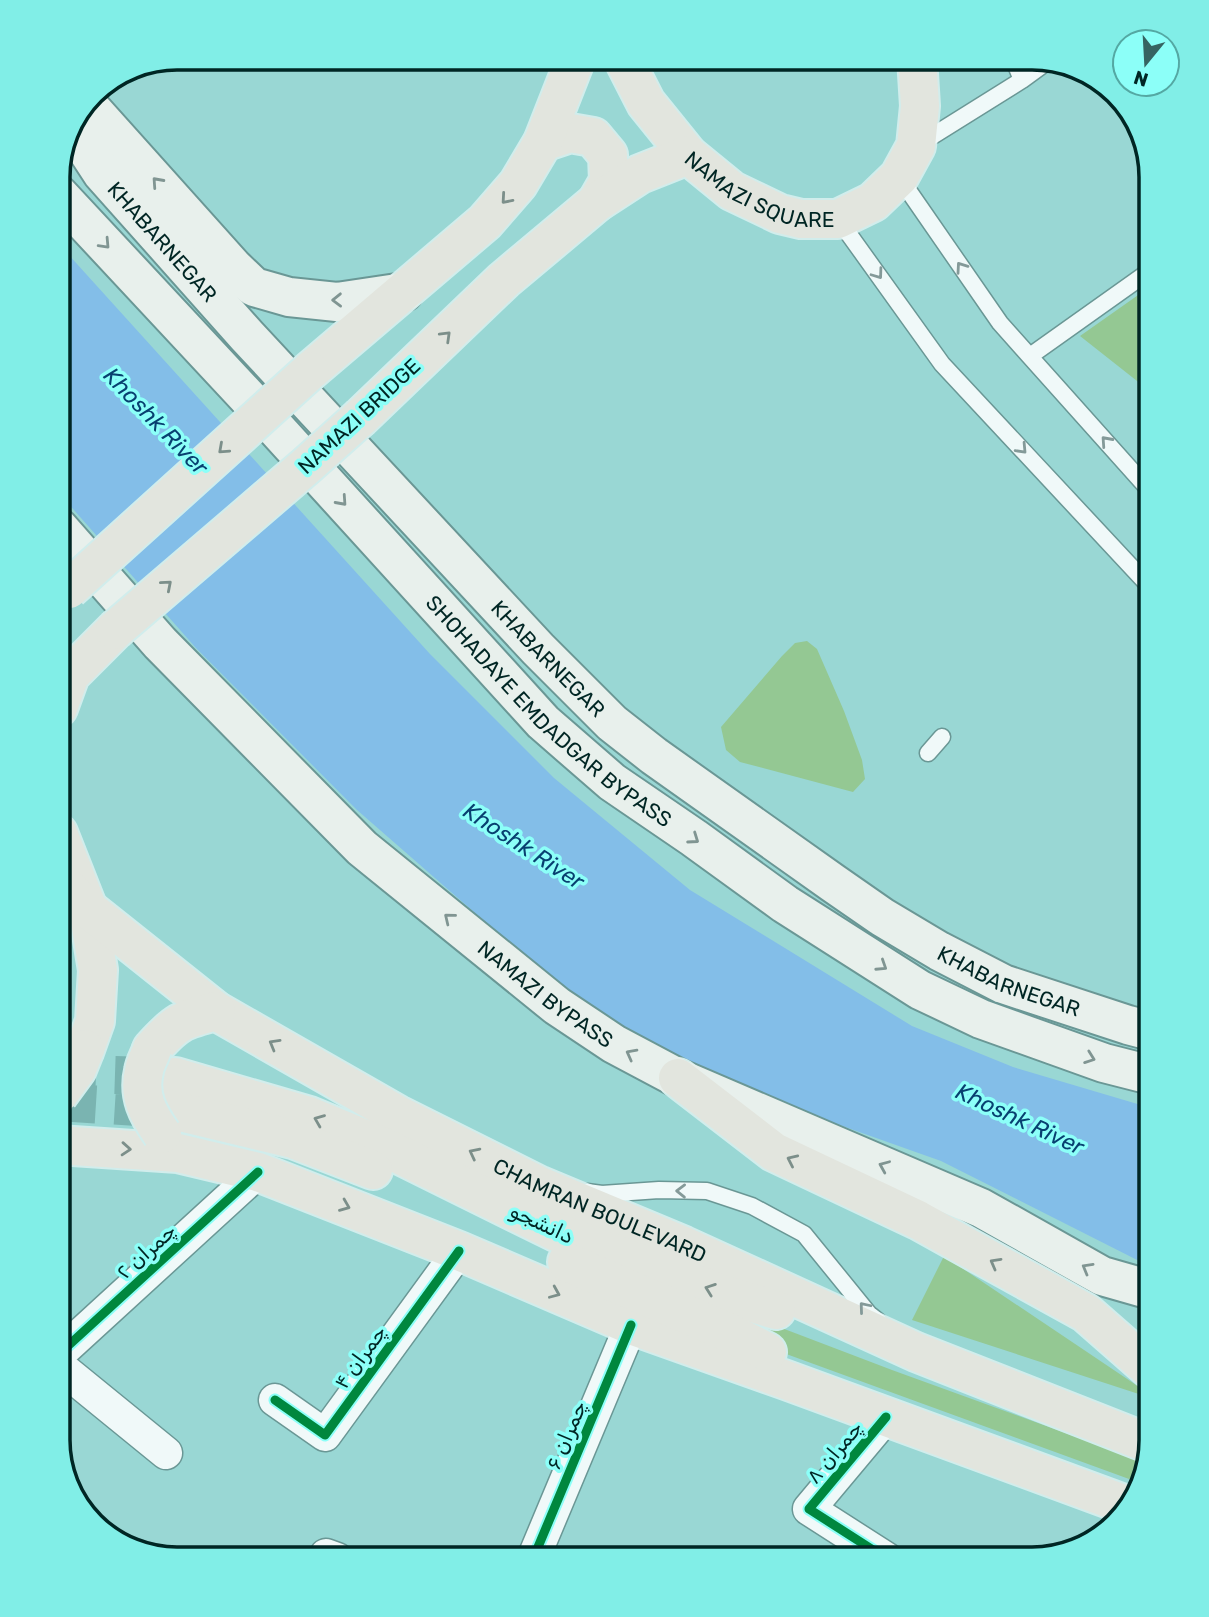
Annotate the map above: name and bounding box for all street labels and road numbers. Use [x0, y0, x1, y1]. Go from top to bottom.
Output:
street label: NAMAZI SQUARE [680, 145, 835, 232]
street label: KHABARNEGAR [103, 176, 223, 307]
street label: NAMAZI BRIDGE [293, 353, 425, 479]
street label: SHOHADAYE EMDADGAR BYPASS [421, 590, 677, 832]
street label: KHABARNEGAR [486, 595, 611, 722]
street label: NAMAZI BYPASS [473, 935, 618, 1053]
street label: KHABARNEGAR [933, 940, 1084, 1021]
street label: CHAMRAN BOULEVARD [490, 1152, 711, 1267]
street label: دانشجو [506, 1197, 578, 1249]
street label: ۲ چمران [111, 1218, 182, 1285]
street label: ۴ چمران [328, 1320, 392, 1394]
street label: ۶ چمران [540, 1397, 593, 1474]
street label: ۸ چمران [801, 1416, 868, 1489]

